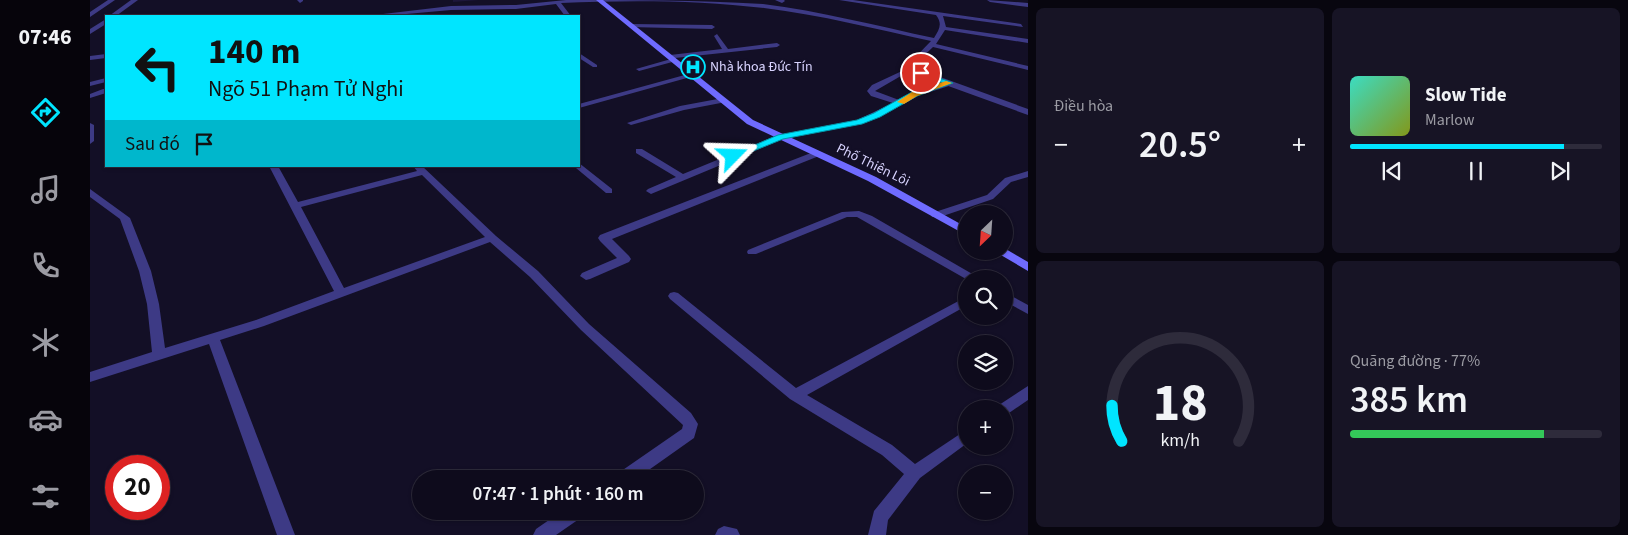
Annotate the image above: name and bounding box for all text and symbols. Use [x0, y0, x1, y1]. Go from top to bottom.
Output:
text: 07:46 [18, 21, 72, 53]
text: 140 m [208, 27, 300, 77]
icon: left [125, 35, 190, 100]
pin [900, 52, 942, 94]
hospital icon: Nhà khoa Đức Tín [680, 54, 706, 80]
place label: Nhà khoa Đức Tín [710, 57, 813, 77]
icon: arrive [907, 59, 935, 87]
text: Ngõ 51 Phạm Tử Nghi [208, 73, 404, 105]
text: Slow Tide [1425, 82, 1506, 109]
icon: directions [28, 95, 63, 130]
text: Điều hòa [1054, 95, 1113, 117]
text: Marlow [1425, 109, 1474, 131]
text: 20.5° [1139, 118, 1221, 172]
text: − [1054, 125, 1068, 165]
text: + [1292, 125, 1306, 165]
position arrow [706, 129, 758, 181]
icon: arrive [190, 130, 218, 158]
text: Sau đó [125, 131, 180, 158]
street label: Phố Thiên Lôi [833, 139, 913, 191]
icon: previous [1378, 157, 1406, 185]
icon: pause [1462, 157, 1490, 185]
icon: next [1546, 157, 1574, 185]
icon: music [28, 172, 63, 207]
north arrow [958, 205, 1012, 260]
map controls [958, 205, 1013, 520]
icon: phone [28, 248, 63, 283]
button: search [958, 270, 1013, 325]
icon: climate [28, 325, 63, 360]
button: layers [958, 335, 1013, 390]
text: Quãng đường · 77% [1350, 350, 1480, 372]
text: 18 [1153, 367, 1207, 441]
text: 385 km [1350, 373, 1468, 427]
button: + [958, 400, 1013, 455]
icon: car [28, 402, 63, 437]
text: km/h [1160, 428, 1200, 453]
speed limit sign: 20 [105, 455, 170, 520]
button: − [958, 465, 1013, 520]
icon: filters [28, 479, 63, 514]
text: 07:47 · 1 phút · 160 m [472, 481, 644, 508]

